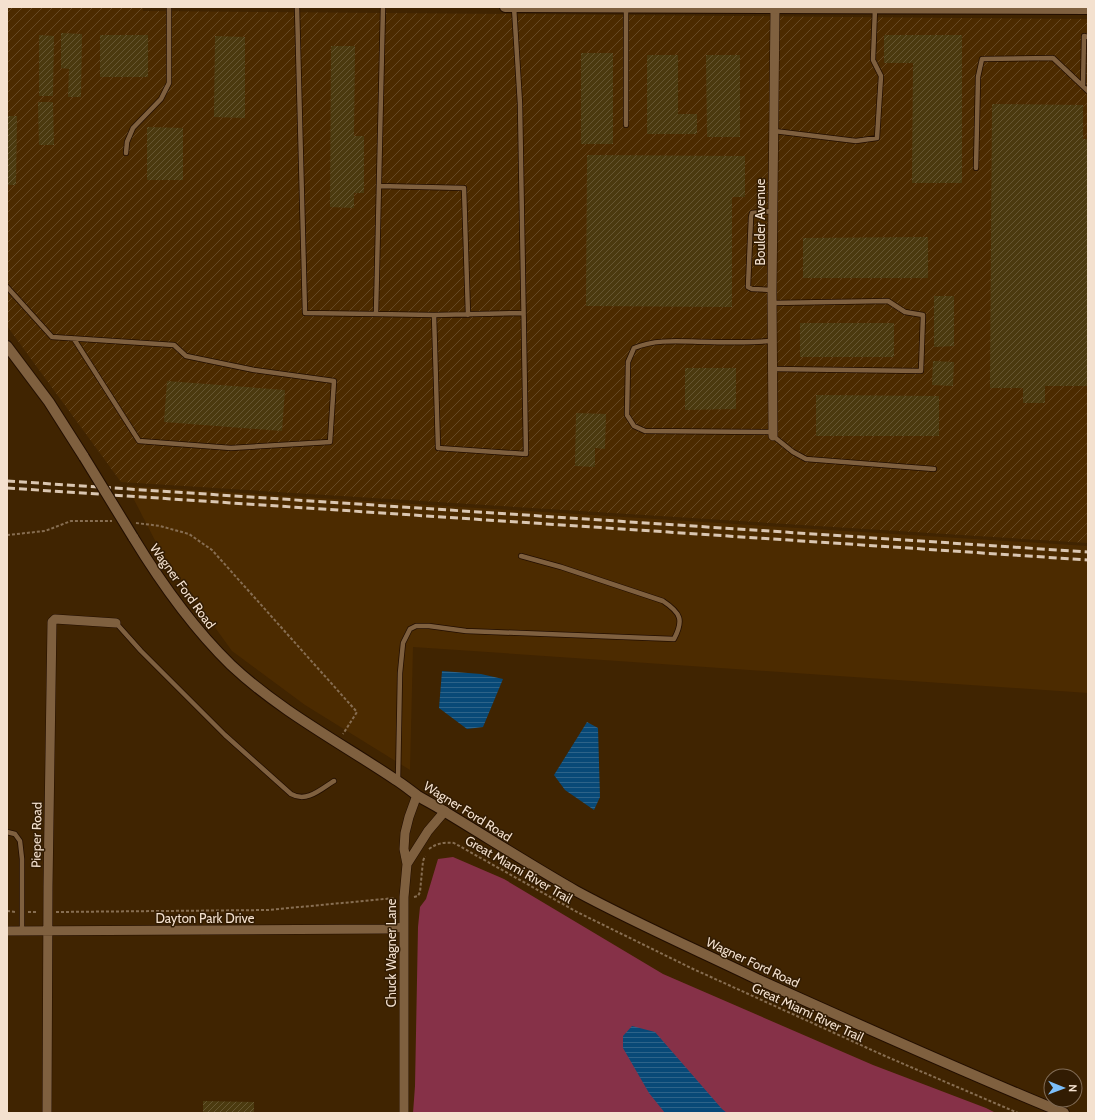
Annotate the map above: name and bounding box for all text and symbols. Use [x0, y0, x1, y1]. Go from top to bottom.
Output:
street label: Boulder Avenue [752, 178, 768, 265]
street label: Wagner Ford Road [147, 540, 219, 632]
street label: Wagner Ford Road [421, 777, 515, 845]
street label: Pieper Road [27, 802, 45, 868]
street label: Great Miami River Trail [462, 832, 576, 906]
street label: Chuck Wagner Lane [383, 898, 399, 1007]
street label: Dayton Park Drive [155, 910, 255, 926]
street label: Wagner Ford Road [704, 933, 802, 991]
street label: Great Miami River Trail [750, 979, 866, 1045]
north arrow [1043, 1068, 1083, 1108]
text: N [1066, 1084, 1080, 1092]

